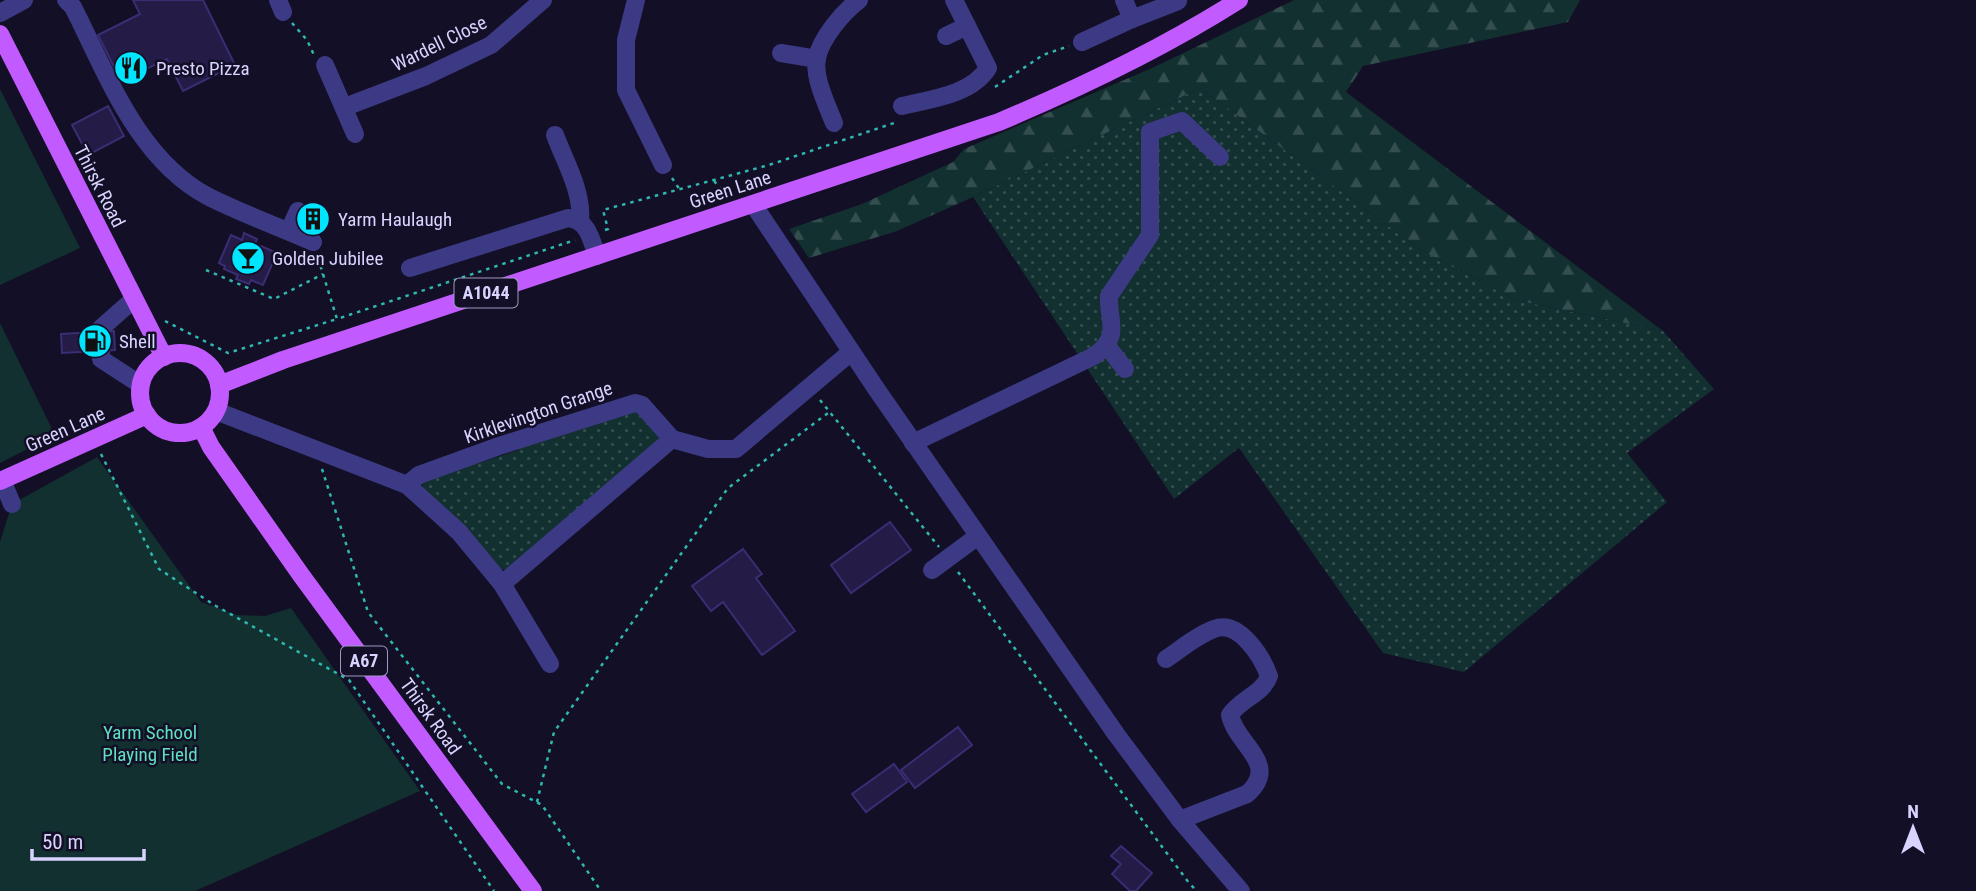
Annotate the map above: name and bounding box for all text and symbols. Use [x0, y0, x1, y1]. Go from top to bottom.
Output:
street label: Wardell Close [388, 11, 490, 76]
restaurant icon: Presto Pizza [112, 49, 150, 87]
place label: Presto Pizza [156, 57, 250, 80]
street label: Thirsk Road [69, 141, 130, 231]
street label: Green Lane [686, 165, 774, 213]
building icon: Yarm Haulaugh [294, 200, 332, 238]
place label: Yarm Haulaugh [338, 208, 452, 231]
bar icon: Golden Jubilee [229, 239, 267, 277]
place label: Golden Jubilee [272, 247, 383, 270]
road number: A1044 [454, 278, 518, 307]
fuel station icon: Shell [76, 322, 114, 360]
place label: Shell [119, 330, 156, 353]
street label: Kirklevington Grange [461, 376, 615, 449]
street label: Green Lane [22, 402, 109, 457]
road number: A67 [341, 646, 387, 676]
street label: Thirsk Road [395, 674, 466, 759]
park label: Yarm School Playing Field [102, 721, 198, 766]
north arrow [1878, 793, 1948, 863]
text: N [1907, 800, 1919, 823]
scale bar [32, 818, 144, 862]
text: 50 m [42, 830, 83, 854]

